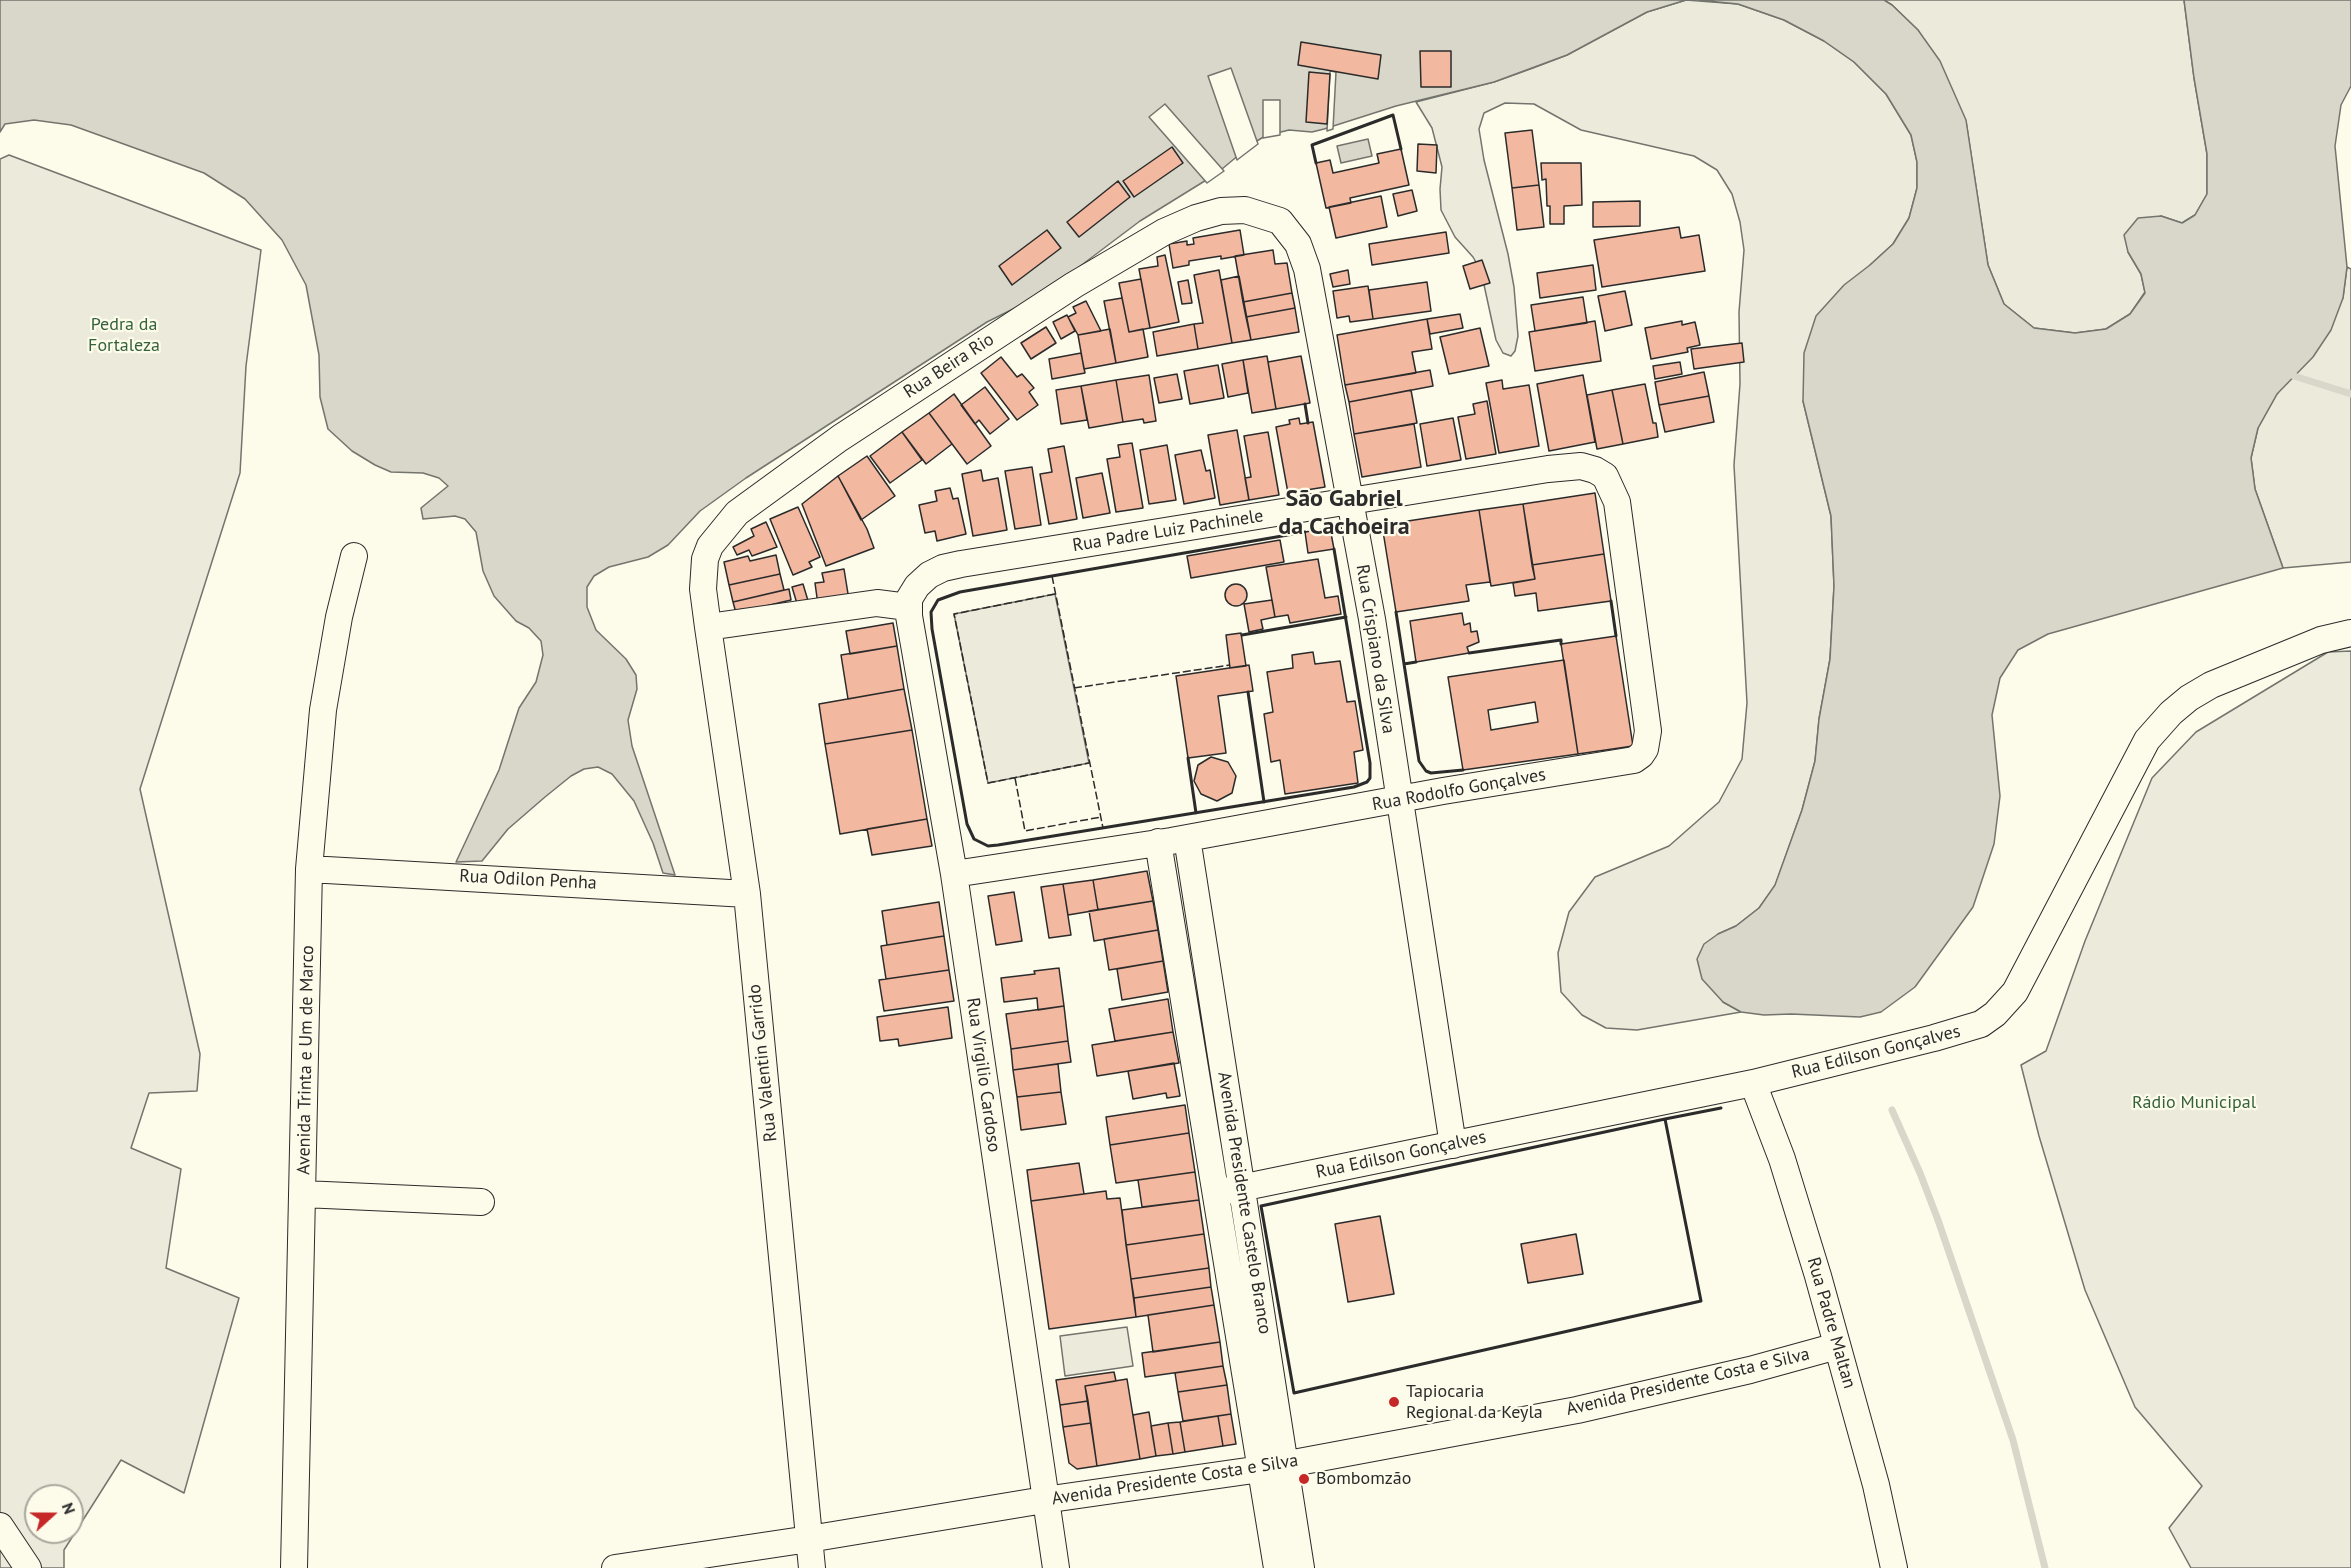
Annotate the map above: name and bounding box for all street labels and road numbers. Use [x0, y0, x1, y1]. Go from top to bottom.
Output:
street label: Rua Beira Rio [900, 329, 998, 403]
street label: Rua Padre Luiz Pachinele [1071, 505, 1265, 557]
street label: Rua Crispiano da Silva [1351, 563, 1399, 735]
street label: Rua Rodolfo Gonçalves [1370, 764, 1548, 816]
street label: Rua Odilon Penha [459, 866, 597, 894]
street label: Avenida Trinta e Um de Marco [293, 945, 319, 1175]
street label: Rua Valentin Garrido [744, 983, 782, 1143]
street label: Rua Virgilio Cardoso [961, 996, 1005, 1154]
street label: Rua Edilson Gonçalves [1789, 1021, 1963, 1083]
street label: Avenida Presidente Castelo Branco [1213, 1070, 1275, 1336]
street label: Rua Edilson Gonçalves [1314, 1126, 1488, 1184]
street label: Rua Padre Maltan [1802, 1255, 1860, 1391]
street label: Avenida Presidente Costa e Silva [1564, 1343, 1812, 1421]
street label: Avenida Presidente Costa e Silva [1050, 1450, 1300, 1510]

